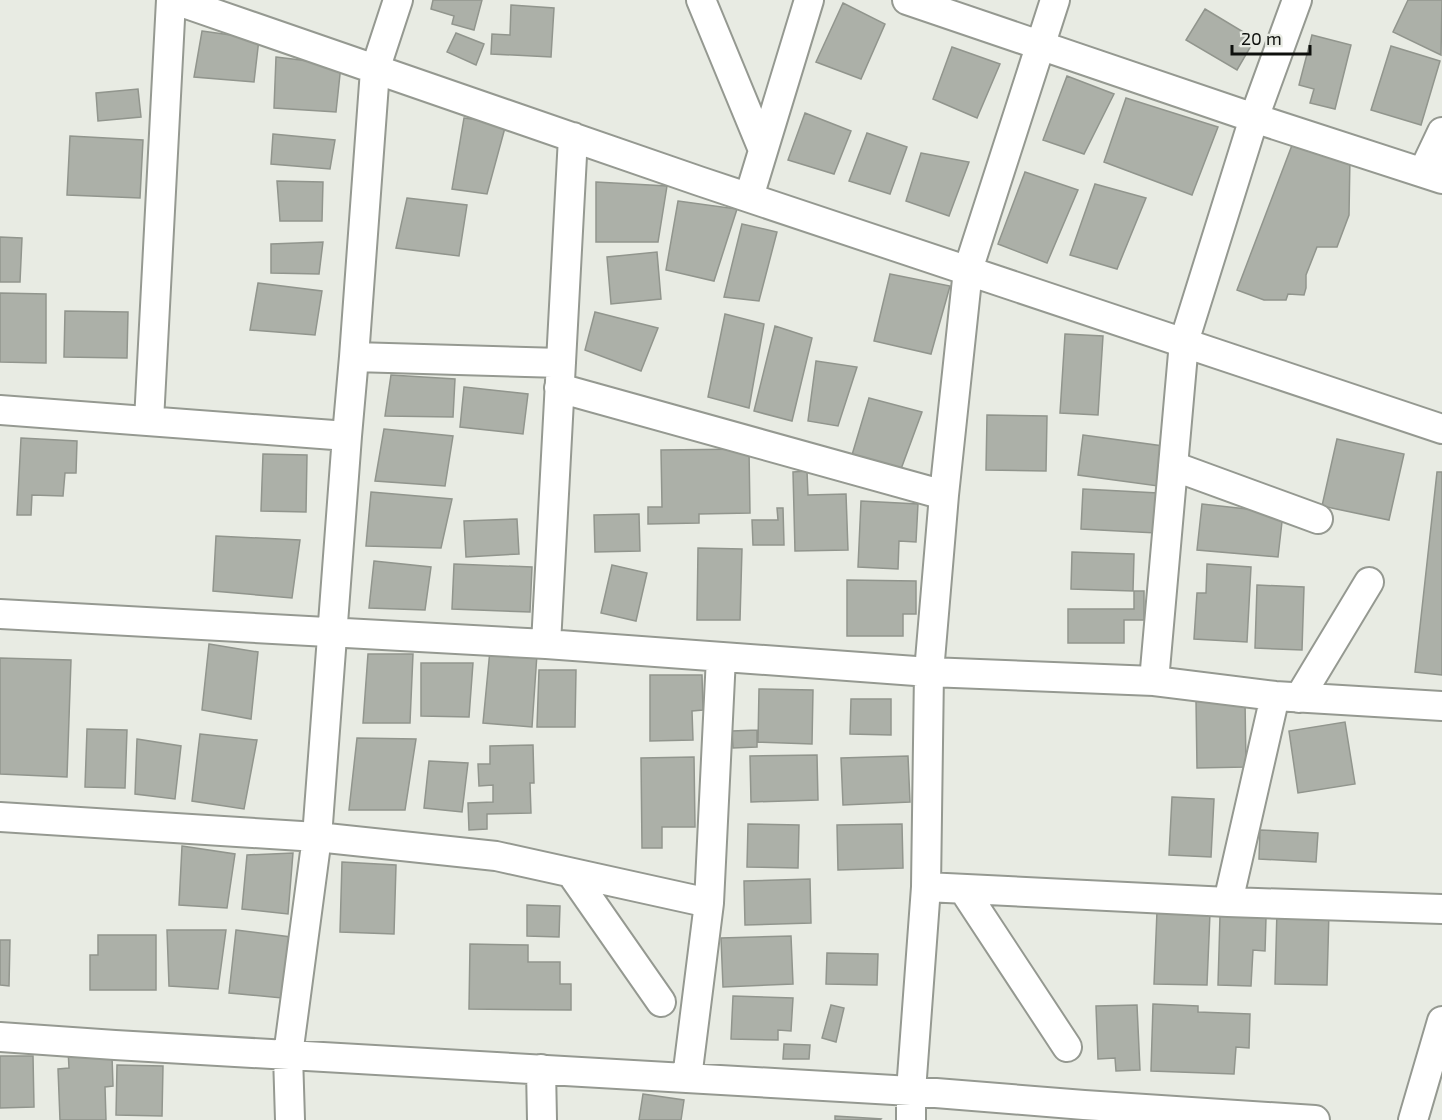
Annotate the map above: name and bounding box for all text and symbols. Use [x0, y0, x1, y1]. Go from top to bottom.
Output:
scale bar [1232, 18, 1310, 56]
text: 20 m [1241, 27, 1282, 49]

